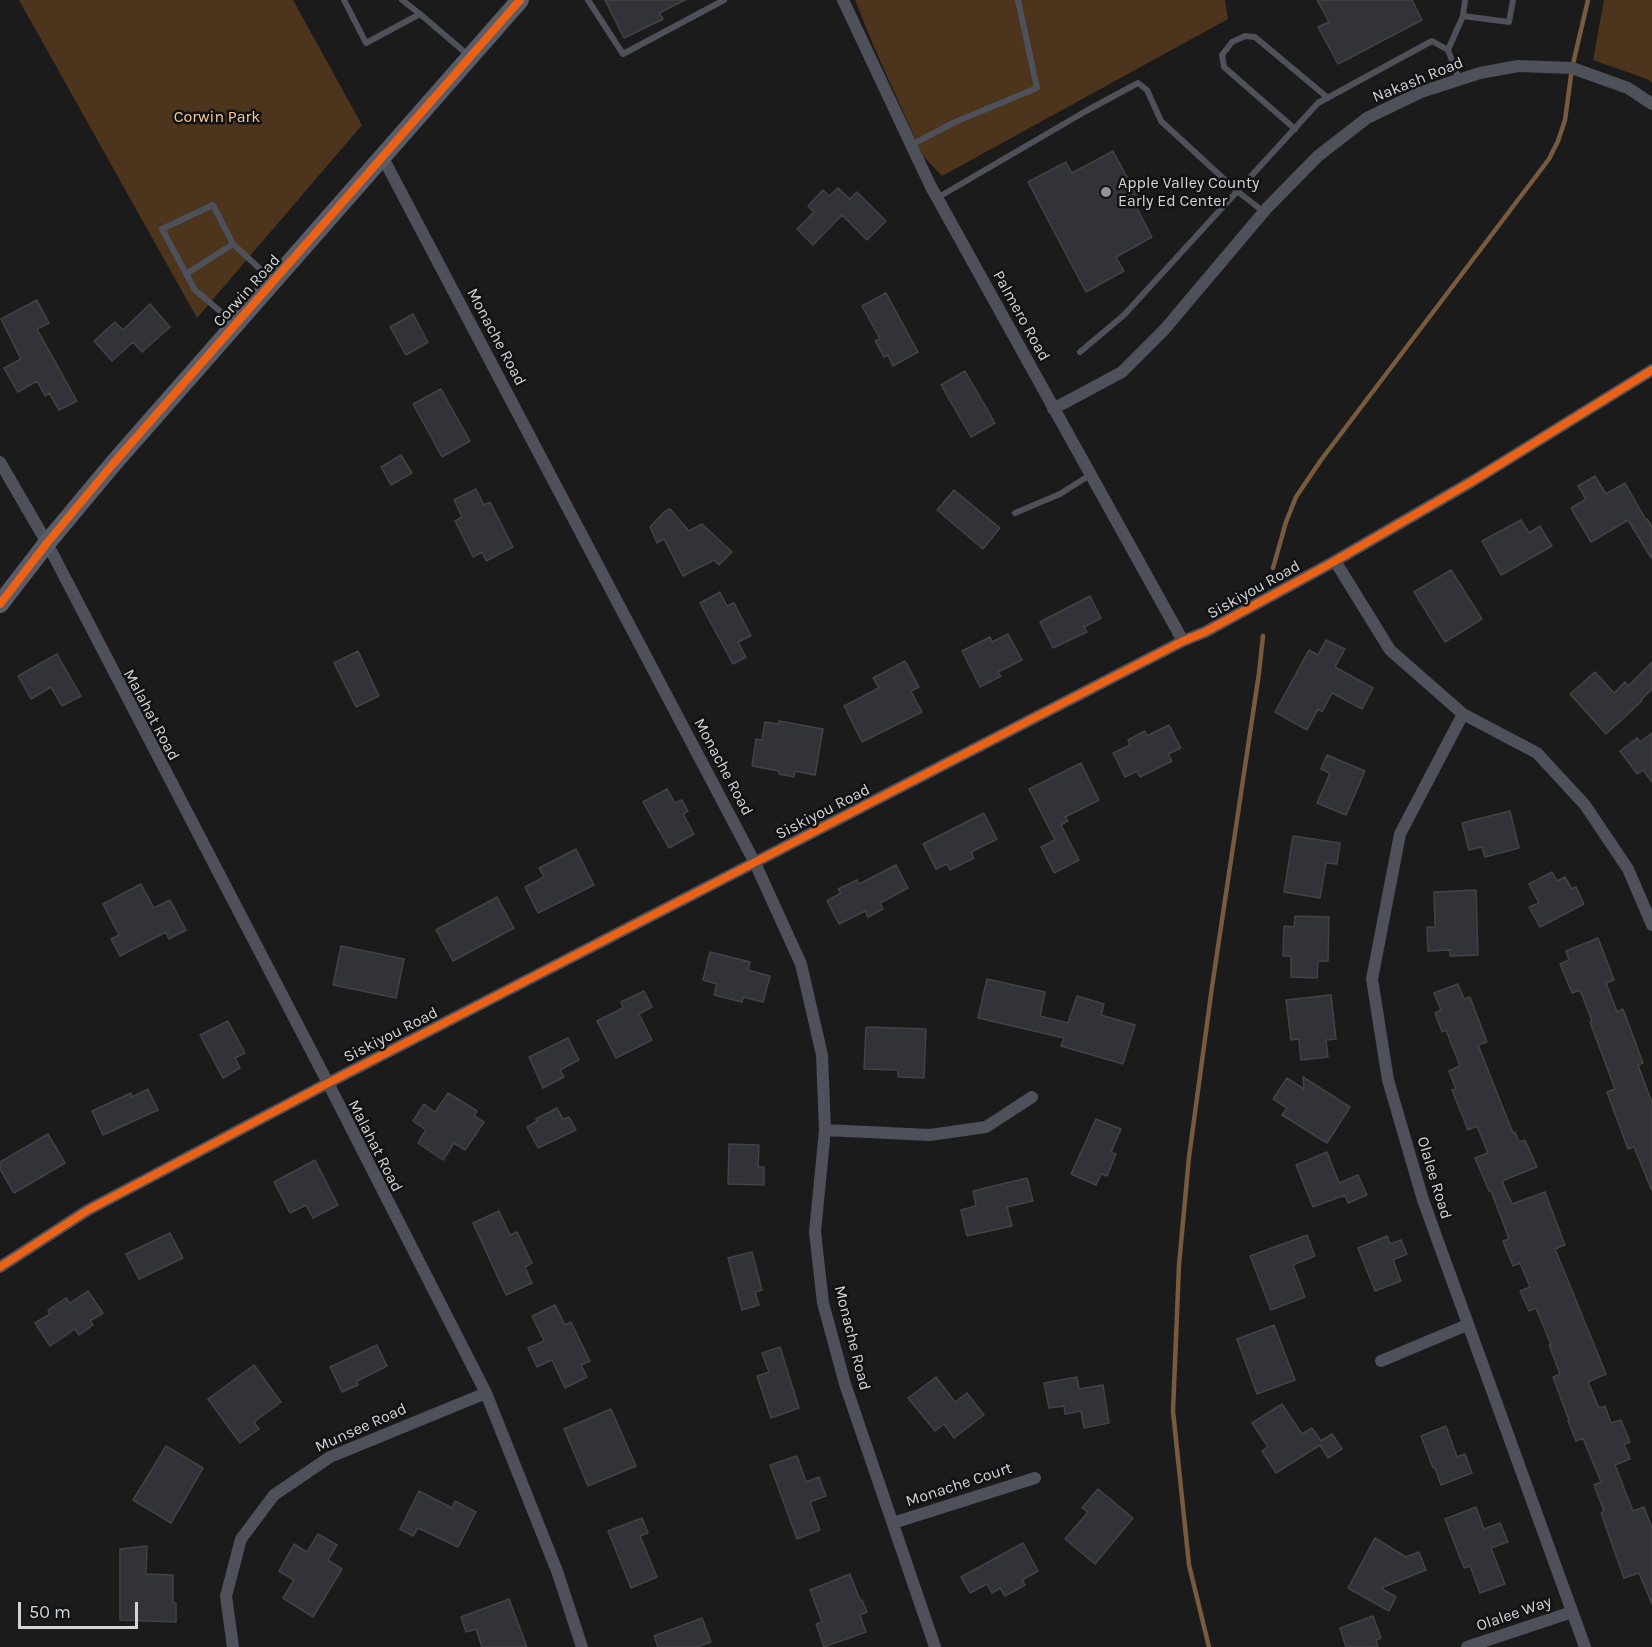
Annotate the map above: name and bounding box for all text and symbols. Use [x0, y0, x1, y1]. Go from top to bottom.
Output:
street label: Nakash Road [1370, 53, 1466, 107]
park label: Corwin Park [174, 107, 260, 127]
place label: Apple Valley County Early Ed Center [1118, 173, 1259, 211]
marker: Apple Valley County Early Ed Center [1099, 185, 1113, 199]
street label: Corwin Road [209, 251, 285, 331]
street label: Palmero Road [988, 267, 1054, 365]
street label: Monache Road [462, 285, 530, 389]
street label: Siskiyou Road [1204, 557, 1304, 623]
street label: Malahat Road [119, 666, 183, 764]
street label: Monache Road [689, 715, 757, 819]
street label: Siskiyou Road [773, 780, 873, 844]
street label: Siskiyou Road [341, 1003, 441, 1067]
street label: Malahat Road [344, 1097, 406, 1195]
street label: Olalee Road [1412, 1134, 1456, 1222]
street label: Monache Road [830, 1284, 874, 1392]
street label: Munsee Road [312, 1399, 410, 1457]
street label: Monache Court [903, 1459, 1015, 1511]
scale bar [21, 1590, 141, 1628]
street label: Olalee Way [1474, 1592, 1554, 1636]
text: 50 m [29, 1601, 71, 1623]

